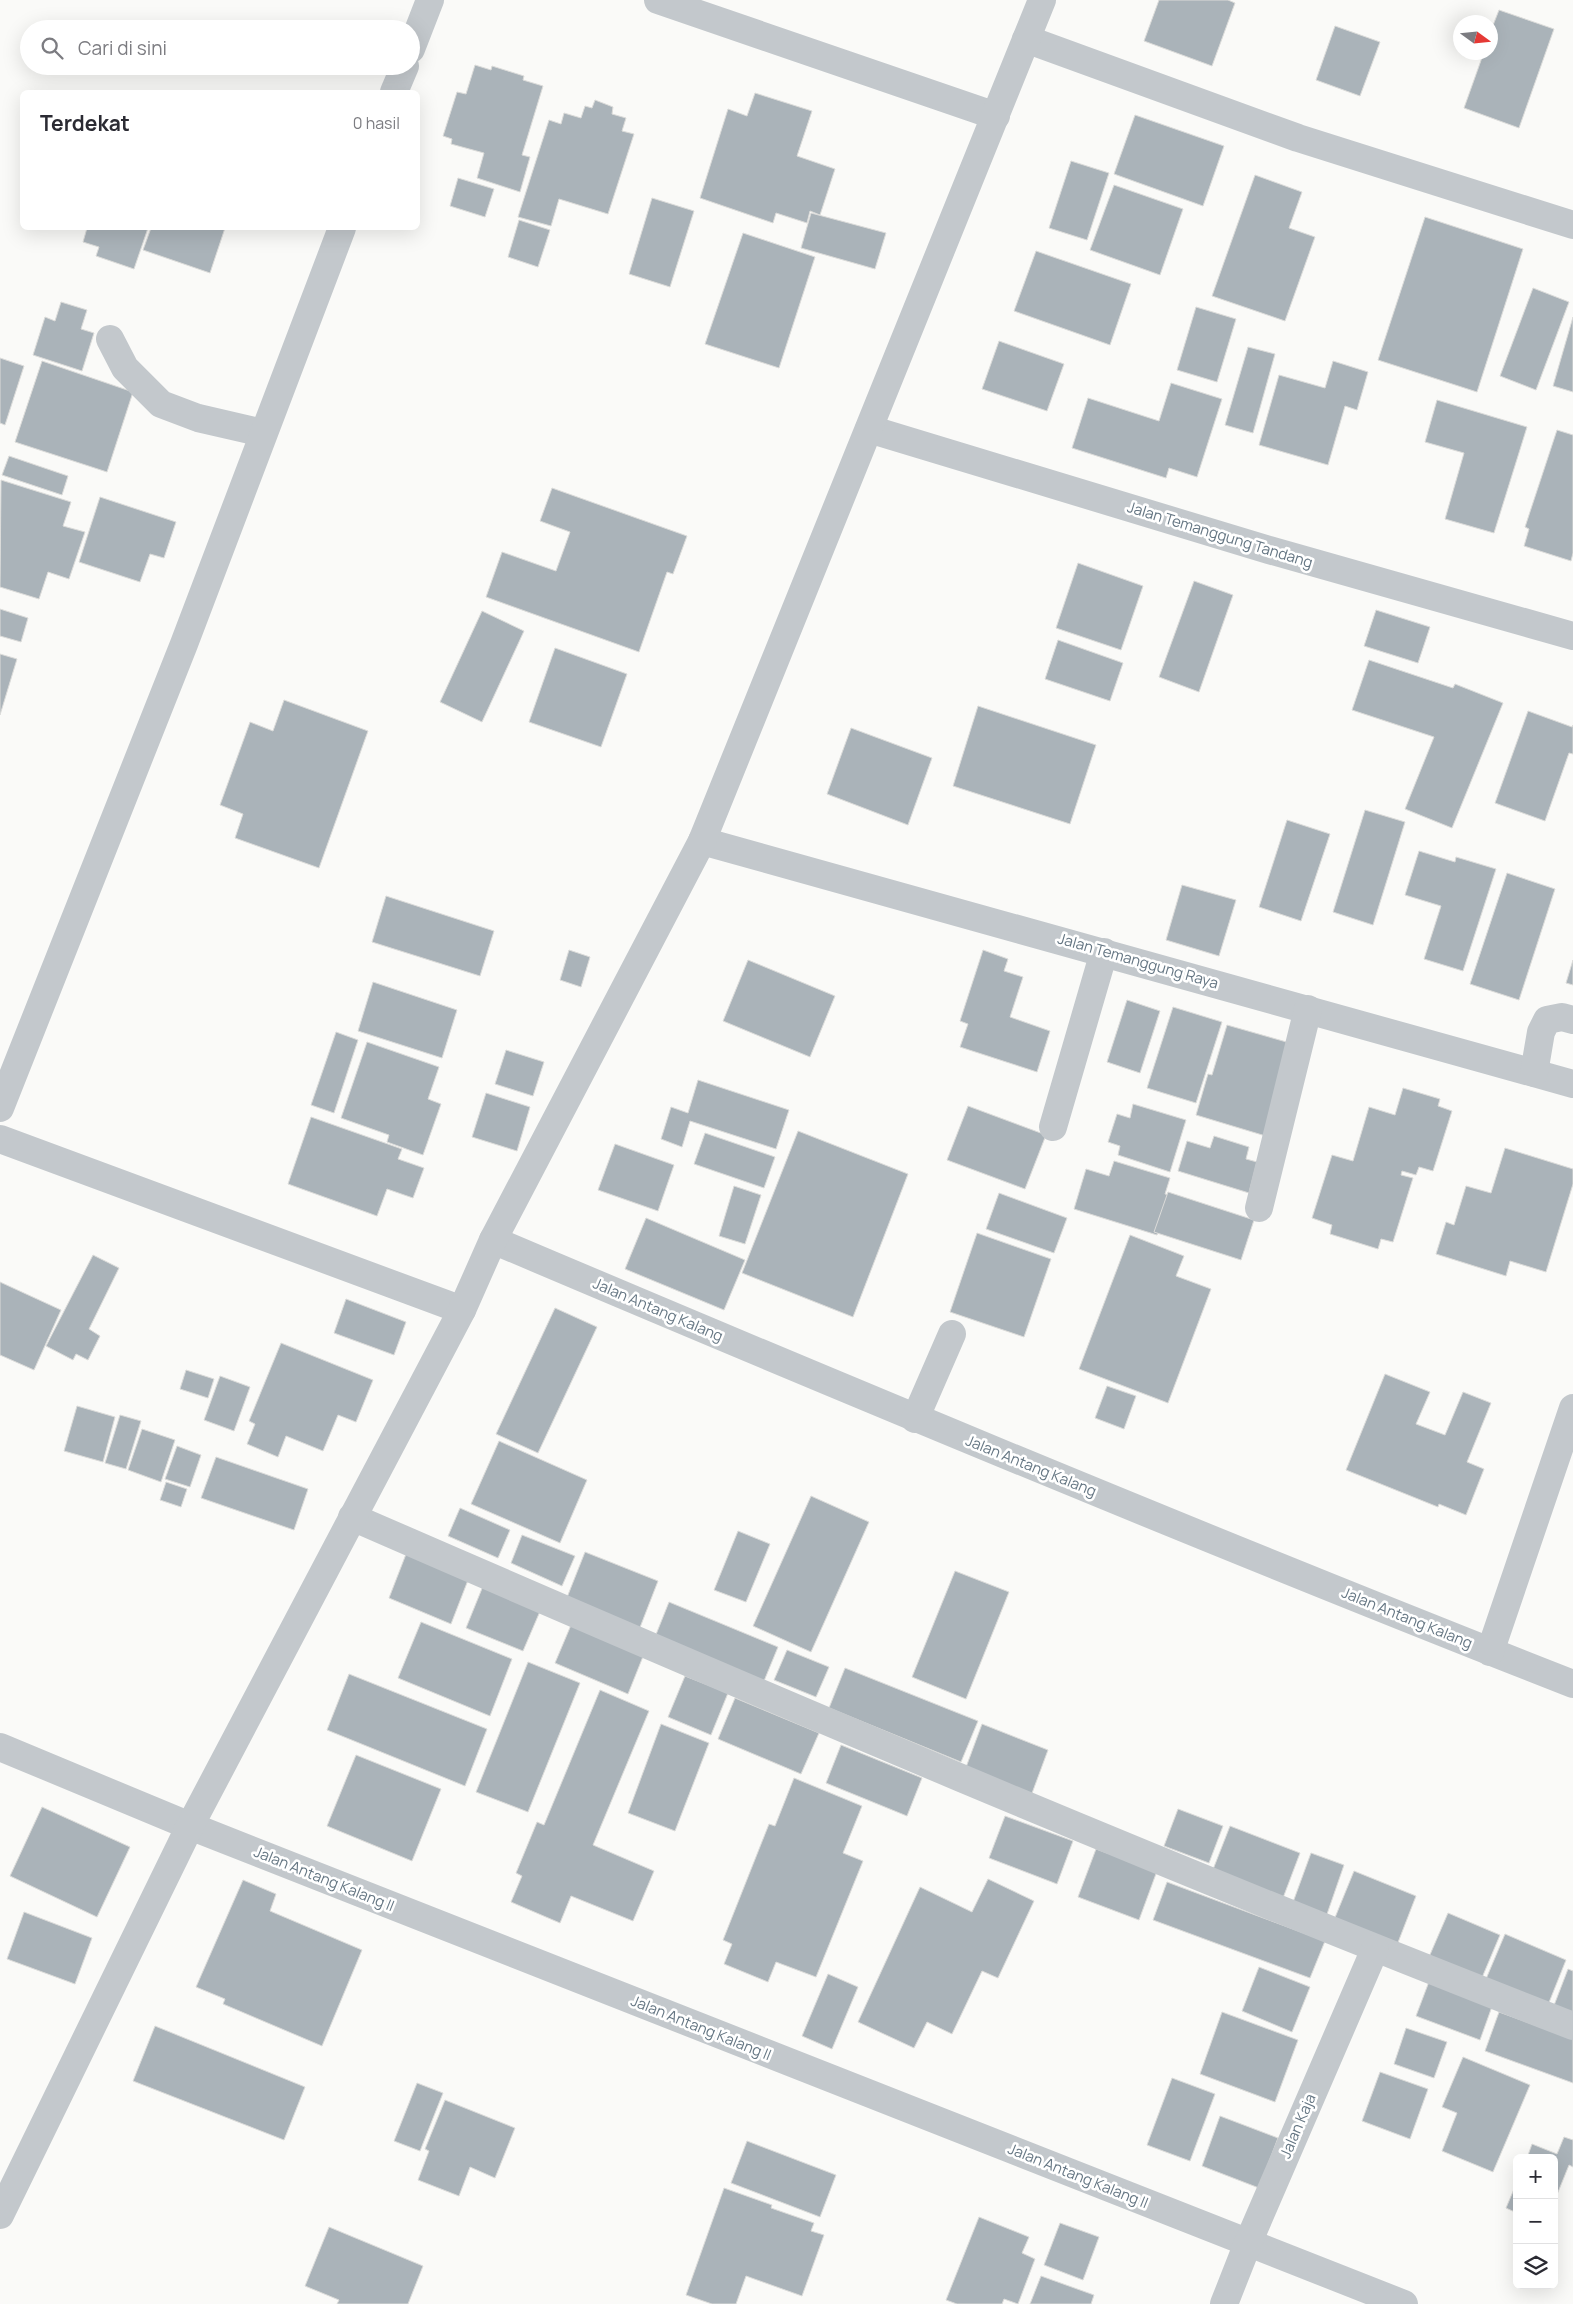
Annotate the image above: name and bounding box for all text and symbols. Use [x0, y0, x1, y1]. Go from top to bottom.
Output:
north arrow [1453, 15, 1498, 60]
search box [20, 20, 420, 75]
icon: search [38, 34, 66, 62]
text: Cari di sini [78, 35, 167, 61]
text: Terdekat [40, 109, 130, 137]
text: 0 hasil [353, 112, 400, 134]
street label: Jalan Temanggung Tandang [1125, 496, 1315, 573]
street label: Jalan Temanggung Raya [1055, 928, 1221, 993]
street label: Jalan Antang Kalang [590, 1273, 726, 1346]
street label: Jalan Antang Kalang [963, 1430, 1100, 1501]
street label: Jalan Antang Kalang [1339, 1582, 1476, 1653]
street label: Jalan Antang Kalang II [251, 1841, 397, 1916]
street label: Jalan Antang Kalang II [628, 1990, 774, 2065]
street label: Jalan Kaja [1275, 2090, 1321, 2161]
street label: Jalan Antang Kalang II [1005, 2138, 1151, 2213]
map controls [1513, 2154, 1558, 2289]
button: + [1513, 2154, 1558, 2199]
button: − [1513, 2199, 1558, 2244]
button: layers [1513, 2244, 1558, 2289]

